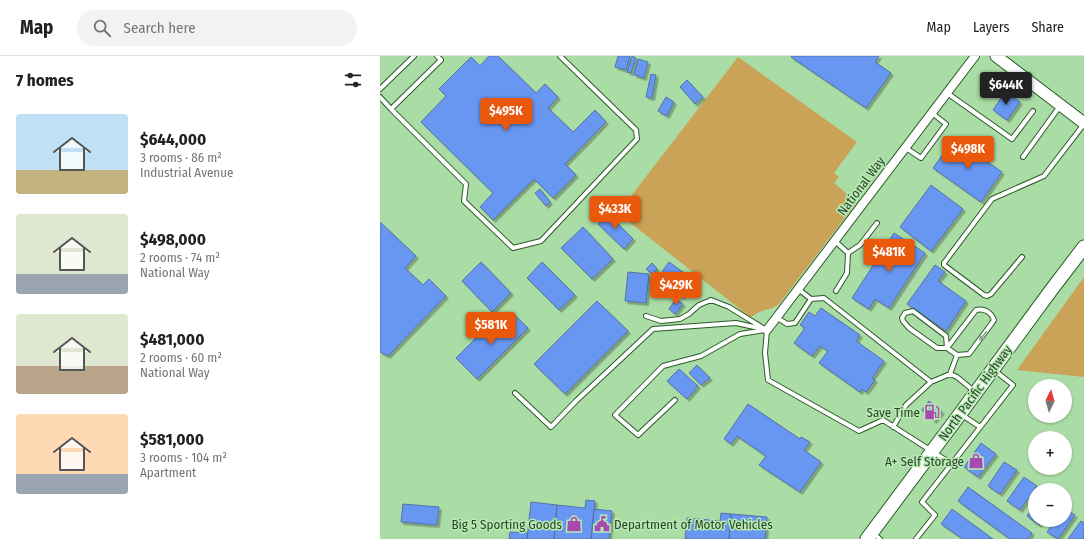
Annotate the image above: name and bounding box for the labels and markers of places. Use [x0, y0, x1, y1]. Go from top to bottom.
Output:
pin: $644K [978, 72, 1034, 106]
pin: $495K [478, 98, 534, 132]
pin: $498K [940, 136, 996, 170]
pin: $433K [587, 196, 643, 230]
pin: $481K [861, 239, 917, 273]
pin: $429K [648, 272, 704, 306]
pin: $581K [463, 312, 519, 346]
fuel station icon: Save Time [923, 403, 941, 421]
place label: Save Time [866, 405, 920, 420]
shop icon: A+ Self Storage [967, 452, 985, 470]
place label: A+ Self Storage [885, 454, 964, 469]
shop icon: Big 5 Sporting Goods [565, 515, 583, 533]
public building icon: Department of Motor Vehicles [593, 515, 611, 533]
place label: Big 5 Sporting Goods [451, 517, 562, 532]
place label: Department of Motor Vehicles [614, 517, 773, 532]

